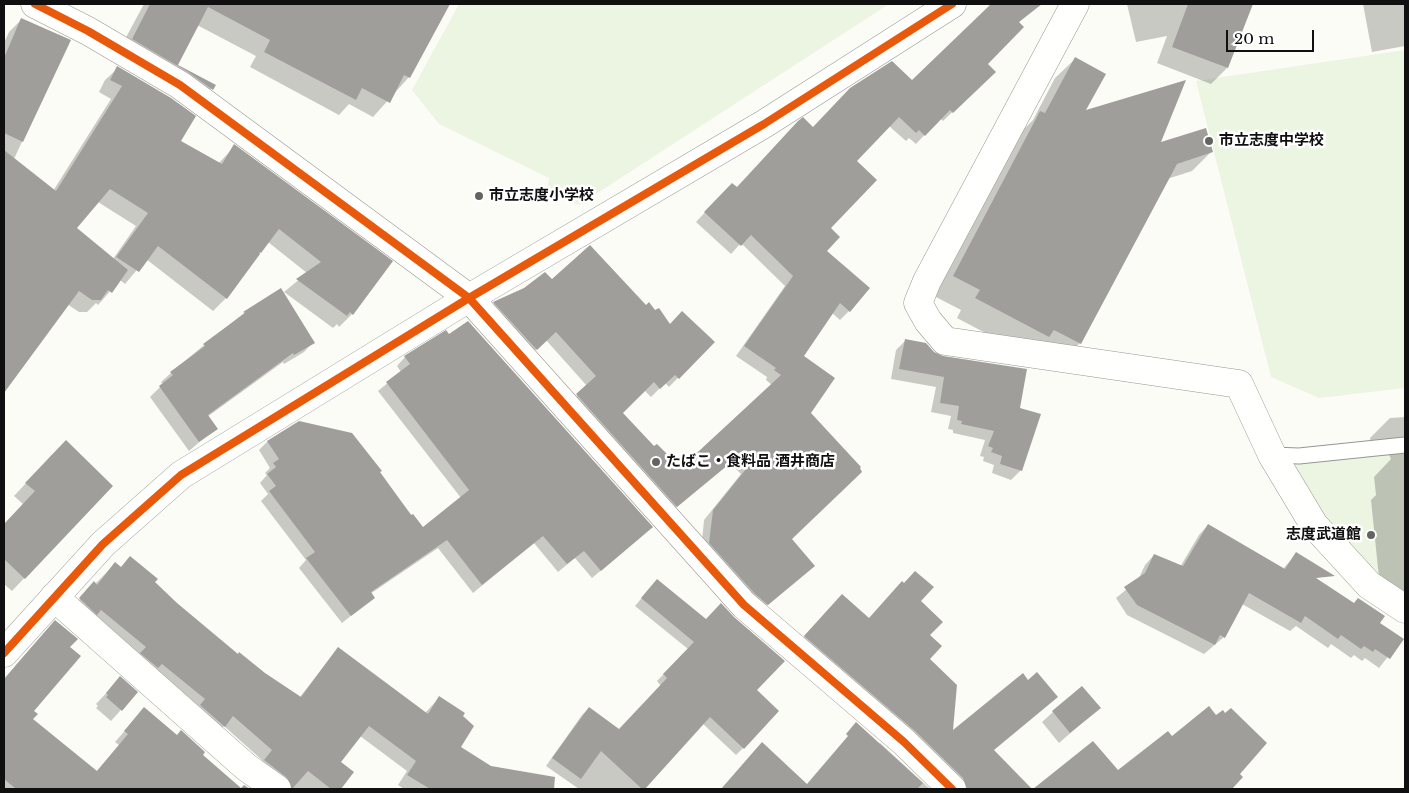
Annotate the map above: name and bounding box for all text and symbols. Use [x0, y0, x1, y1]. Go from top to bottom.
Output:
scale bar [1229, 20, 1316, 52]
text: 20 m [1234, 29, 1274, 48]
place label: 市立志度中学校 [1219, 132, 1324, 150]
marker: 市立志度中学校 [1203, 135, 1215, 147]
place label: 市立志度小学校 [489, 187, 594, 205]
marker: 市立志度小学校 [473, 190, 485, 202]
place label: たばこ・食料品 酒井商店 [666, 453, 835, 471]
marker: たばこ・食料品 酒井商店 [650, 456, 662, 468]
place label: 志度武道館 [1286, 526, 1361, 544]
marker: 志度武道館 [1365, 529, 1377, 541]

